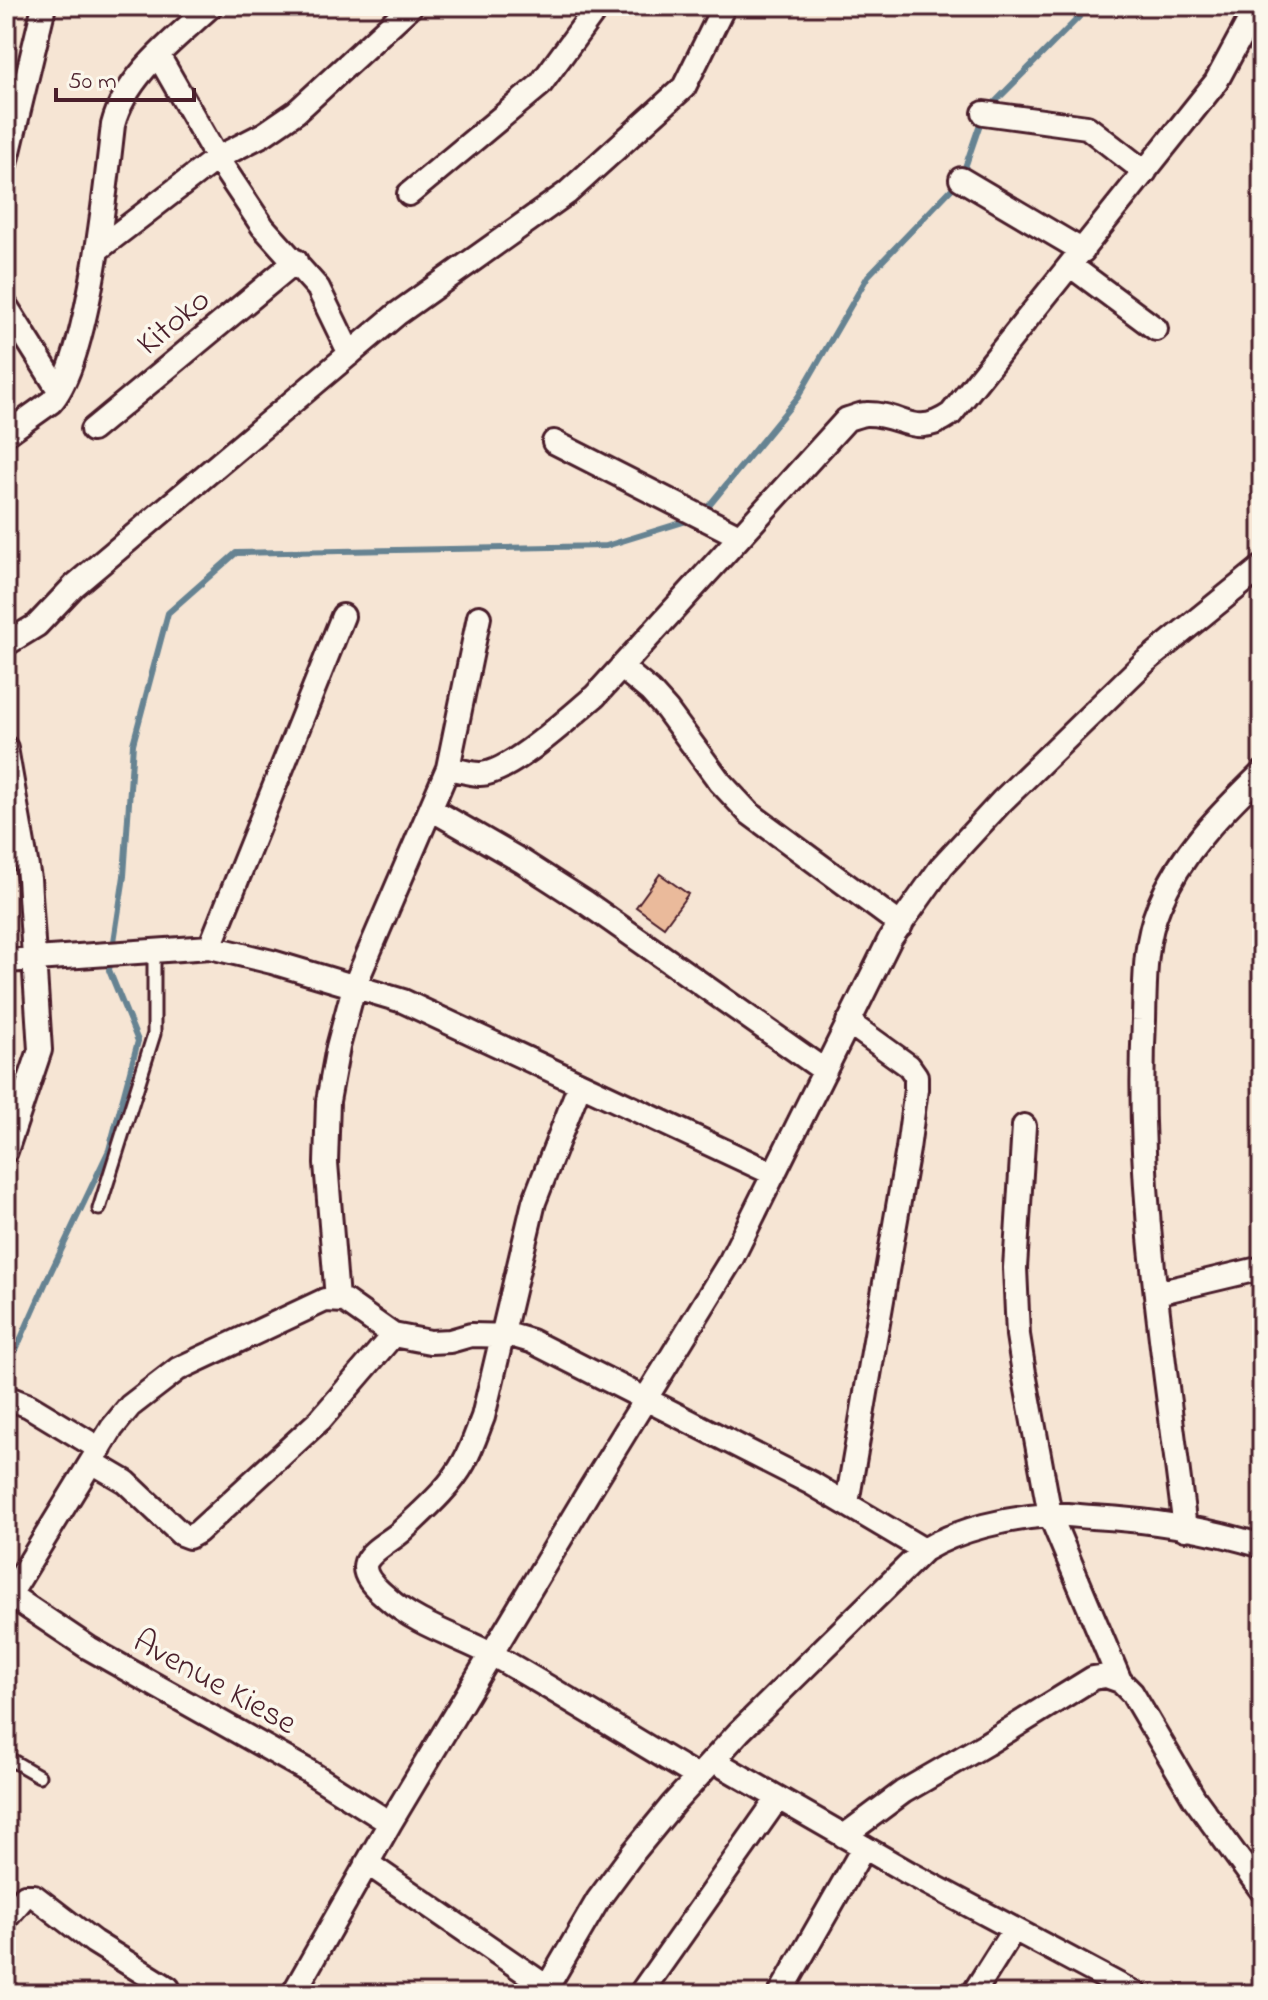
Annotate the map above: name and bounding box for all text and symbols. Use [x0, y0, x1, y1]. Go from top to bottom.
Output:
scale bar [56, 52, 194, 102]
text: 50 m [68, 65, 117, 100]
street label: Kitoko [127, 277, 223, 369]
street label: Avenue Kiese [123, 1618, 306, 1749]

